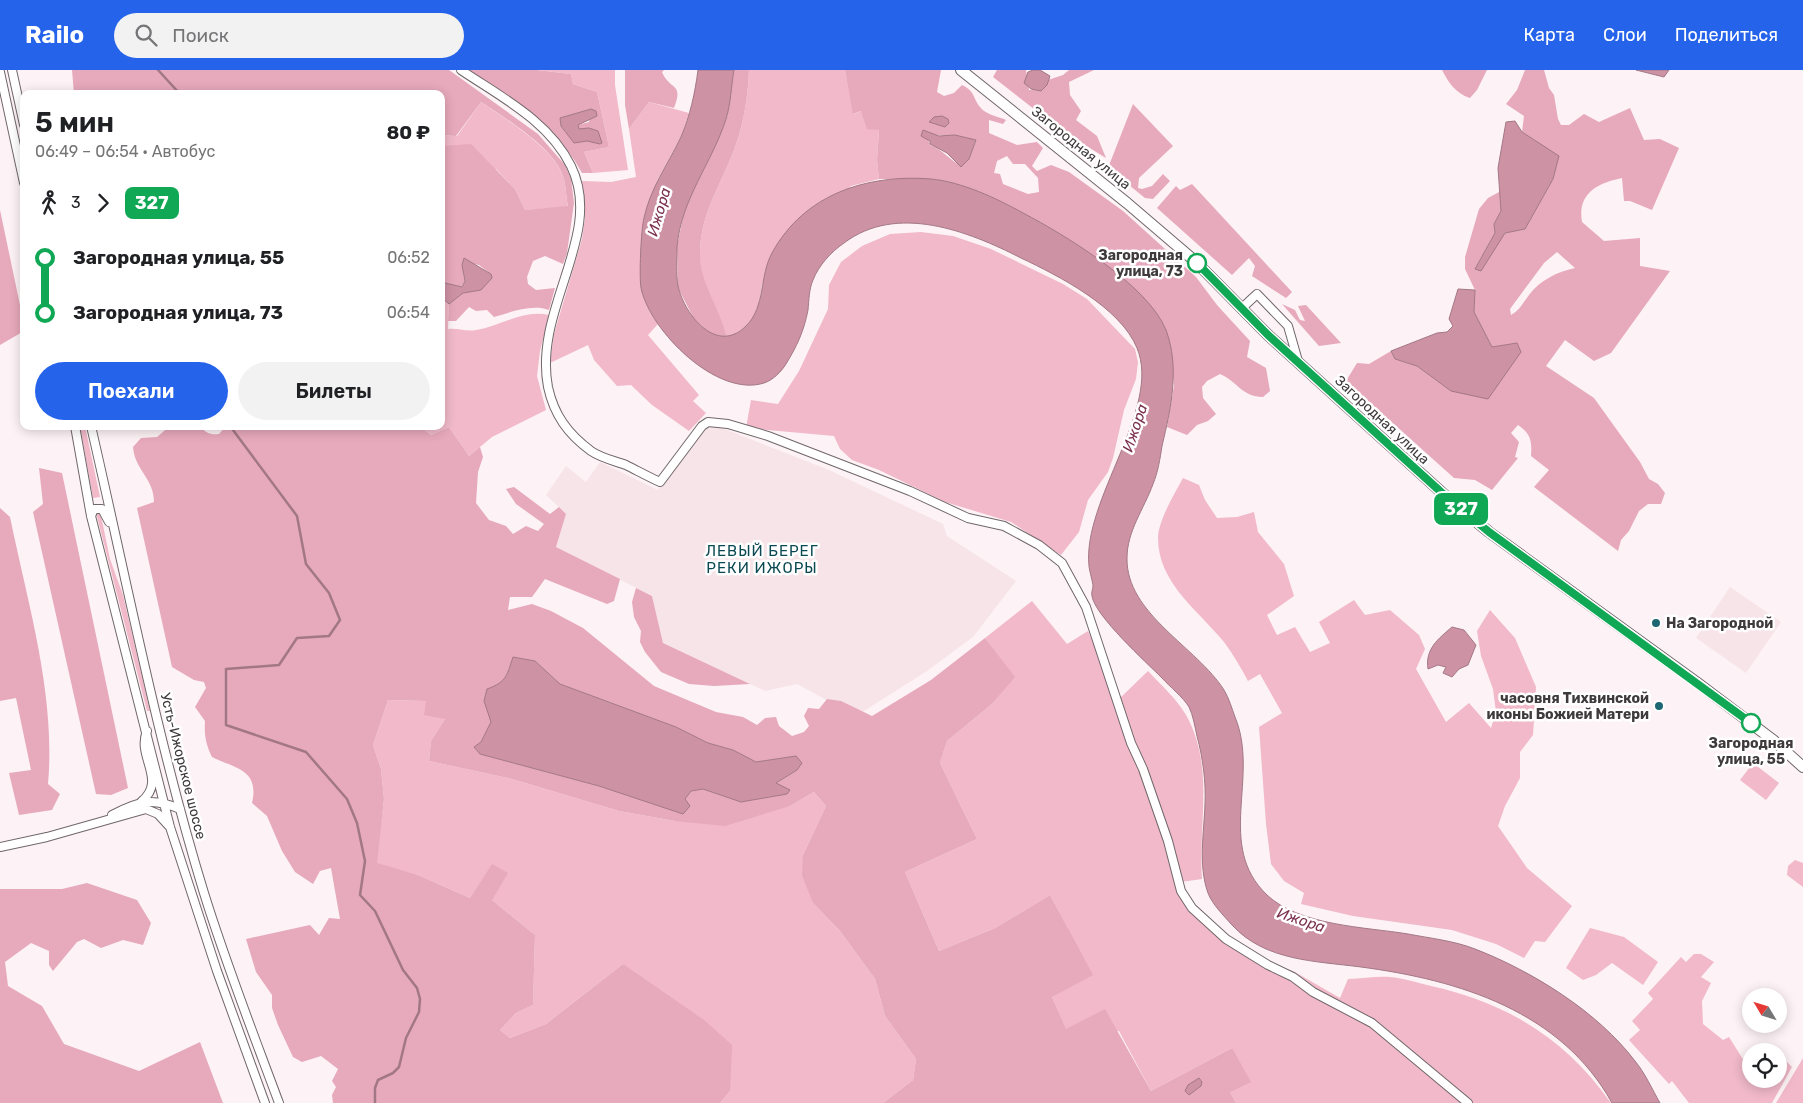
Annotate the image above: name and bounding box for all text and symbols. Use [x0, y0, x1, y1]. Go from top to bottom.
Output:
search box [114, 13, 464, 58]
text: Railo [25, 21, 84, 49]
icon: search [132, 21, 160, 49]
text: Поиск [172, 24, 229, 47]
text: Карта [1524, 24, 1575, 46]
text: Слои [1603, 24, 1647, 46]
text: Поделиться [1675, 24, 1778, 46]
street label: Загородная улица [1028, 103, 1134, 193]
text: 5 мин [35, 106, 114, 139]
text: 80 ₽ [386, 121, 430, 144]
text: 06:49 – 06:54 · Автобус [35, 142, 215, 161]
water label: Ижора [644, 186, 675, 238]
icon: walk [35, 189, 63, 217]
icon: forward [89, 189, 117, 217]
text: 327 [135, 192, 169, 214]
text: 3 [71, 193, 81, 212]
text: Загородная улица, 55 [73, 246, 284, 269]
place label: Загородная улица, 73 [1098, 247, 1183, 280]
text: 06:52 [387, 248, 430, 267]
marker: Загородная улица, 73 [1187, 253, 1207, 273]
text: Загородная улица, 73 [73, 301, 283, 324]
text: 06:54 [387, 303, 430, 322]
button: Поехали [35, 362, 228, 420]
button: Билеты [238, 362, 430, 420]
street label: Загородная улица [1331, 372, 1433, 468]
water label: Ижора [1119, 402, 1151, 454]
line badge: 327 [1432, 493, 1490, 525]
text: 327 [1444, 498, 1478, 520]
district label: ЛЕВЫЙ БЕРЕГ РЕКИ ИЖОРЫ [705, 542, 819, 577]
place label: На Загородной [1666, 615, 1773, 632]
marker: На Загородной [1650, 617, 1662, 629]
place label: часовня Тихвинской иконы Божией Матери [1487, 690, 1649, 723]
street label: Усть-Ижорское шоссе [157, 691, 209, 841]
marker: часовня Тихвинской иконы Божией Матери [1653, 700, 1665, 712]
marker: Загородная улица, 55 [1741, 713, 1761, 733]
place label: Загородная улица, 55 [1709, 735, 1793, 768]
water label: Ижора [1275, 904, 1327, 936]
north arrow [1742, 988, 1788, 1032]
map controls [1742, 988, 1787, 1088]
button: locate [1742, 1043, 1787, 1088]

